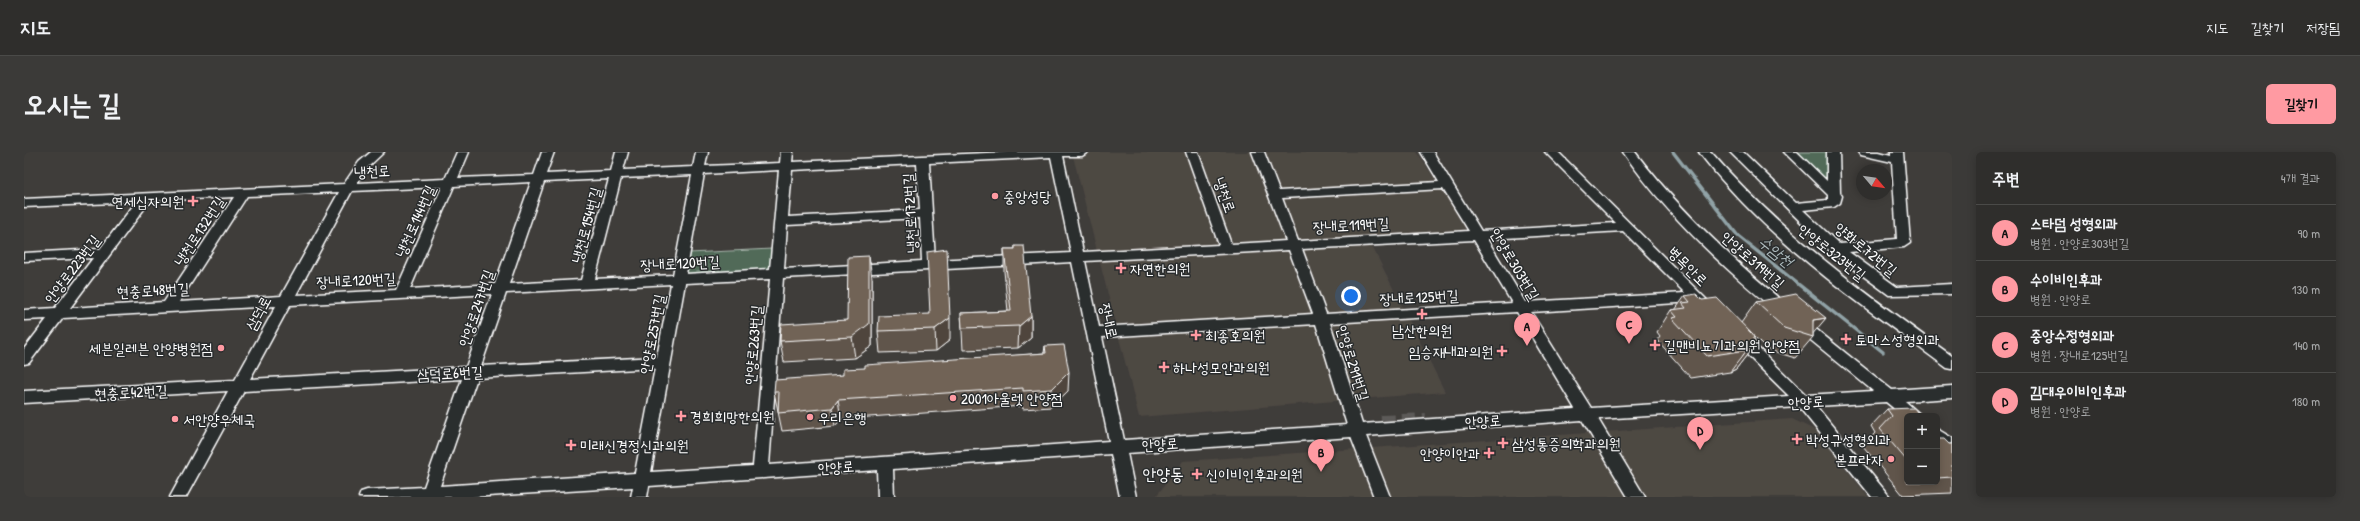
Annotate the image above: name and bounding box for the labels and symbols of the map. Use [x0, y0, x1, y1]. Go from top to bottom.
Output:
street label: 냉천로 [353, 160, 391, 182]
north arrow [1856, 164, 1892, 200]
street label: 냉천로172번길 [897, 172, 923, 254]
street label: 냉천로 [1209, 174, 1241, 216]
street label: 냉천로144번길 [390, 182, 440, 260]
street label: 냉천로154번길 [566, 185, 606, 265]
place label: 중앙성당 [1003, 186, 1051, 207]
place label: 연세십자의원 [112, 191, 184, 212]
marker: 중앙성당 [990, 191, 1000, 201]
street label: 냉천로132번길 [169, 192, 229, 270]
marker: 연세십자의원 [187, 195, 199, 207]
street label: 장내로119번길 [1312, 213, 1390, 237]
street label: 양화로72번길 [1830, 217, 1902, 281]
street label: 안양로323번길 [1794, 219, 1870, 285]
street label: 안양로303번길 [1485, 224, 1545, 304]
street label: 안양로319번길 [1717, 226, 1789, 294]
street label: 안양로223번길 [39, 230, 105, 308]
water label: 수암천 [1754, 230, 1800, 273]
street label: 병목안로 [1664, 242, 1712, 290]
street label: 장내로120번길 [640, 250, 720, 276]
place label: 자연한의원 [1130, 258, 1190, 279]
marker: 자연한의원 [1115, 262, 1127, 274]
street label: 장내로120번길 [316, 267, 396, 293]
street label: 안양로247번길 [453, 267, 499, 349]
street label: 현충로48번길 [116, 278, 190, 302]
street label: 장내로125번길 [1379, 284, 1459, 310]
your location [1341, 286, 1361, 306]
street label: 삼덕로 [240, 292, 276, 334]
street label: 안양로257번길 [634, 292, 670, 376]
street label: 장내로 [1095, 301, 1123, 341]
street label: 안양로263번길 [739, 304, 767, 386]
marker: 남산한의원 [1416, 308, 1428, 320]
pin: C [1616, 311, 1642, 344]
pin: A [1514, 313, 1540, 346]
place label: 남산한의원 [1392, 320, 1452, 341]
street label: 안양로291번길 [1332, 322, 1374, 404]
place label: 최종호의원 [1205, 325, 1265, 346]
marker: 최종호의원 [1190, 329, 1202, 341]
place label: 토마스성형외과 [1855, 329, 1940, 350]
marker: 토마스성형외과 [1840, 333, 1852, 345]
place label: 길맨비뇨기과의원 안양점 [1664, 335, 1800, 356]
place label: 세븐일레븐 안양병원점 [89, 338, 213, 359]
marker: 길맨비뇨기과의원 안양점 [1649, 339, 1661, 351]
place label: 임승재내과의원 [1409, 341, 1493, 362]
marker: 세븐일레븐 안양병원점 [216, 343, 226, 353]
marker: 임승재내과의원 [1496, 345, 1508, 357]
place label: 하나성모안과의원 [1173, 357, 1270, 378]
street label: 삼덕로6번길 [416, 361, 484, 385]
marker: 하나성모안과의원 [1158, 361, 1170, 373]
street label: 현충로42번길 [94, 380, 168, 404]
place label: 2001아울렛 안양점 [961, 388, 1063, 409]
street label: 안양로 [1787, 390, 1825, 414]
marker: 2001아울렛 안양점 [948, 393, 958, 403]
place label: 경희희망한의원 [690, 406, 775, 427]
place label: 우리은행 [818, 407, 866, 428]
place label: 서안양우체국 [183, 409, 255, 430]
street label: 안양로 [1464, 409, 1502, 433]
marker: 경희희망한의원 [675, 410, 687, 422]
marker: 우리은행 [805, 412, 815, 422]
marker: 서안양우체국 [170, 414, 180, 424]
pin: D [1687, 417, 1713, 450]
place label: 박성규성형외과 [1806, 429, 1891, 450]
street label: 안양로 [1141, 432, 1179, 456]
place label: 삼성통증의학과의원 [1512, 433, 1621, 454]
marker: 박성규성형외과 [1791, 433, 1803, 445]
place label: 미래신경정신과의원 [580, 435, 689, 456]
marker: 삼성통증의학과의원 [1497, 437, 1509, 449]
marker: 미래신경정신과의원 [565, 439, 577, 451]
pin: B [1308, 439, 1334, 472]
place label: 안양이안과 [1420, 443, 1480, 464]
marker: 안양이안과 [1483, 447, 1495, 459]
place label: 본프라자 [1835, 449, 1883, 470]
marker: 본프라자 [1886, 454, 1896, 464]
street label: 안양로 [817, 455, 855, 479]
district label: 안양동 [1142, 462, 1184, 485]
place label: 신이비인후과의원 [1206, 464, 1303, 485]
marker: 신이비인후과의원 [1191, 468, 1203, 480]

